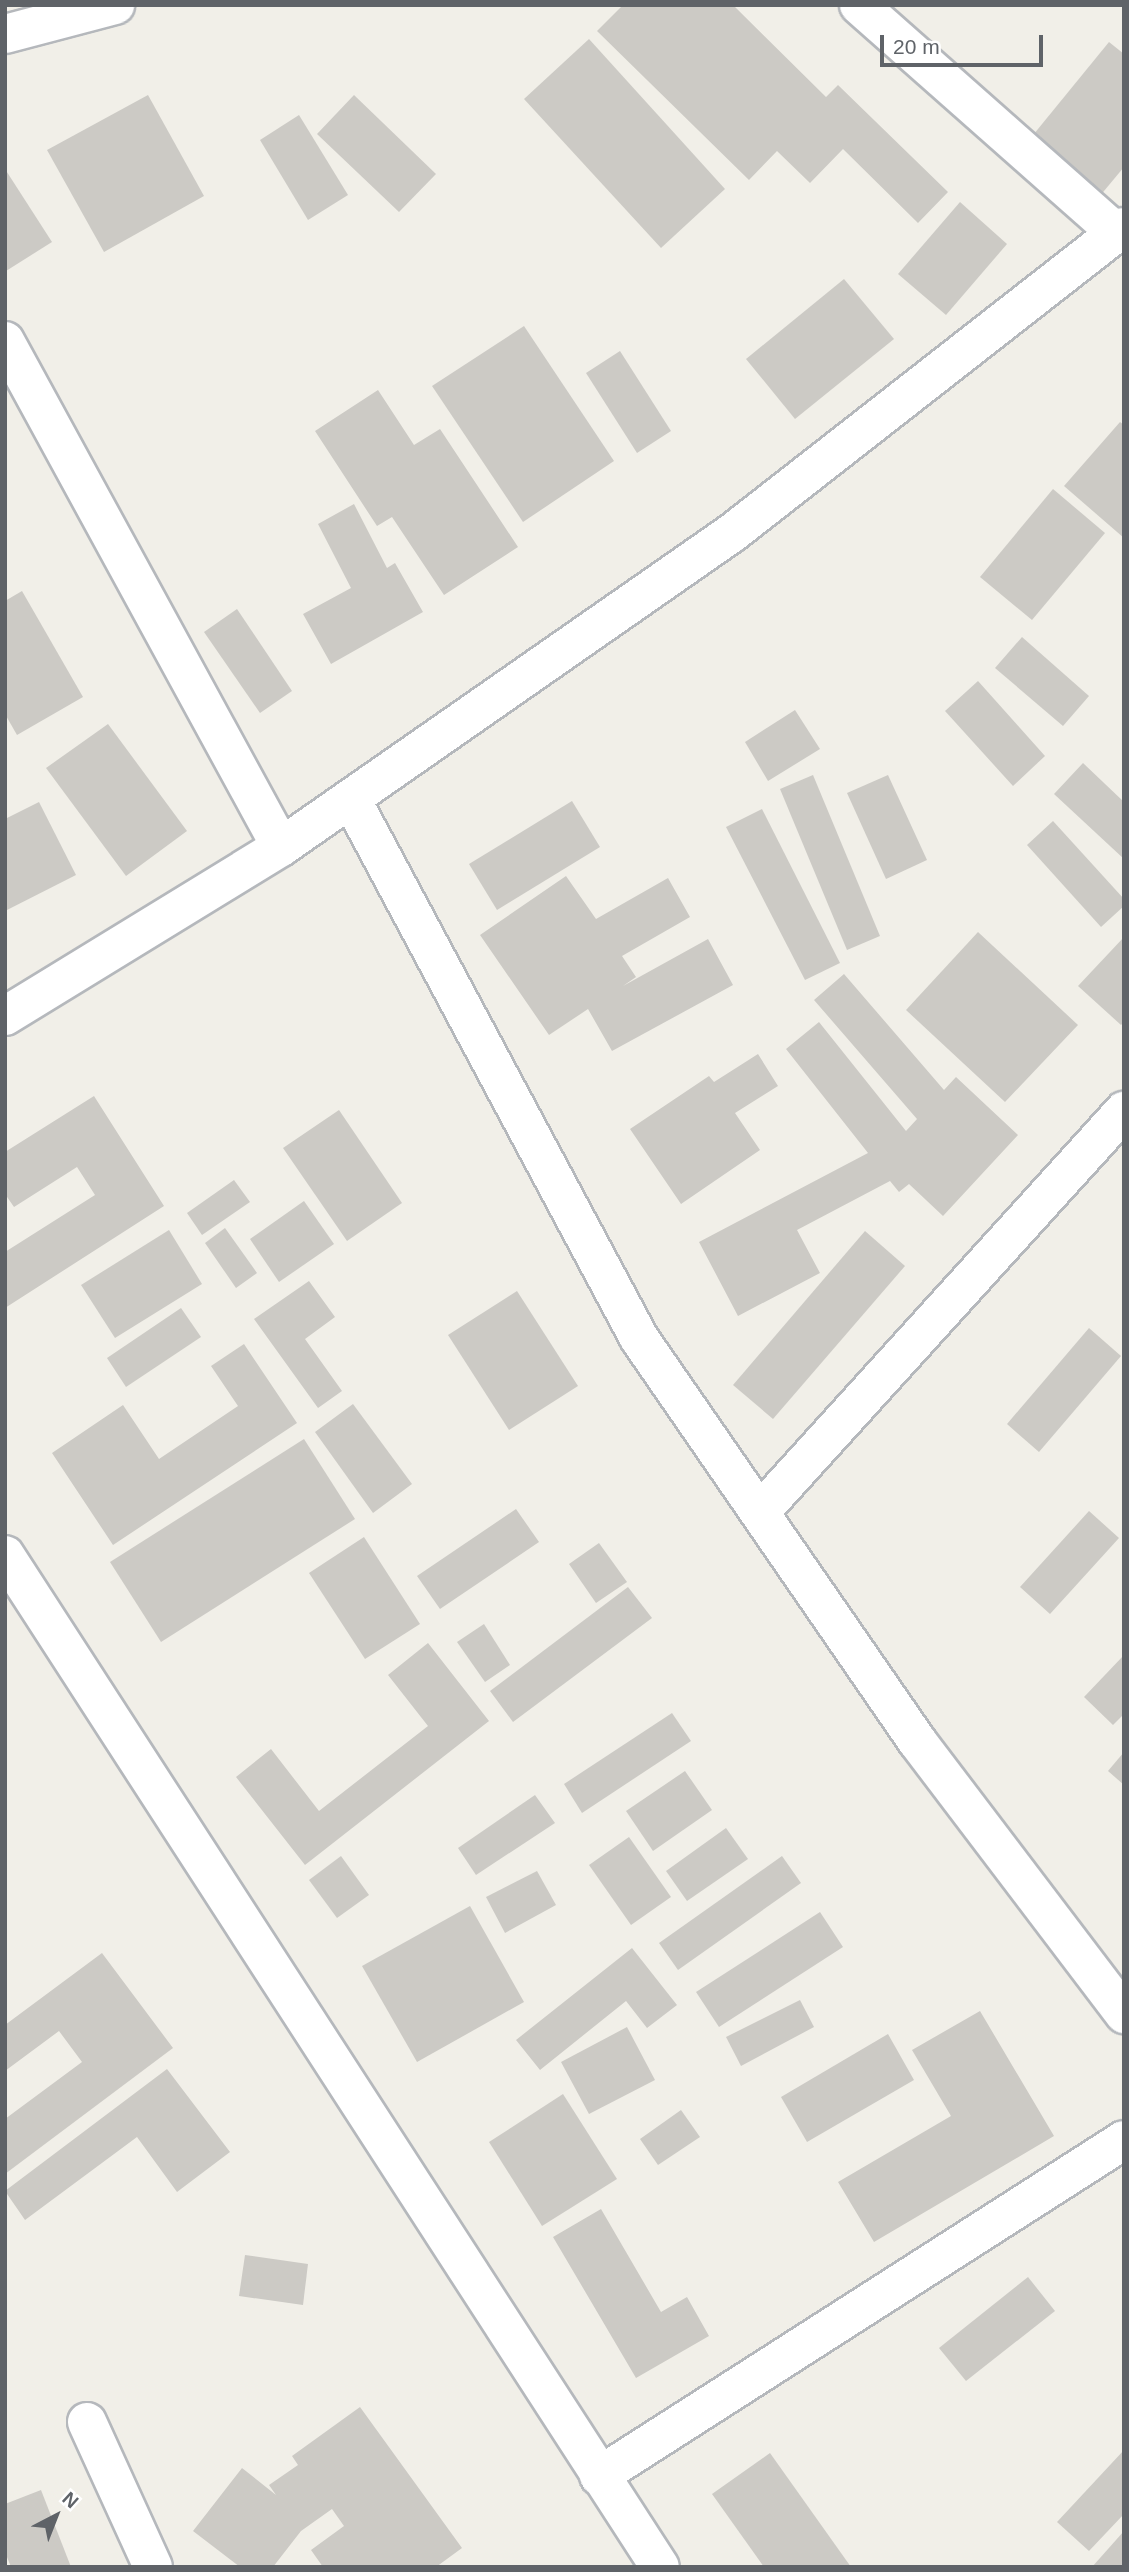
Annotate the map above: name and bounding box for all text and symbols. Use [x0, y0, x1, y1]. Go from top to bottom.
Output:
scale bar [884, 21, 1047, 65]
text: 20 m [893, 35, 940, 58]
north arrow [21, 2481, 91, 2551]
text: N [58, 2488, 83, 2512]

